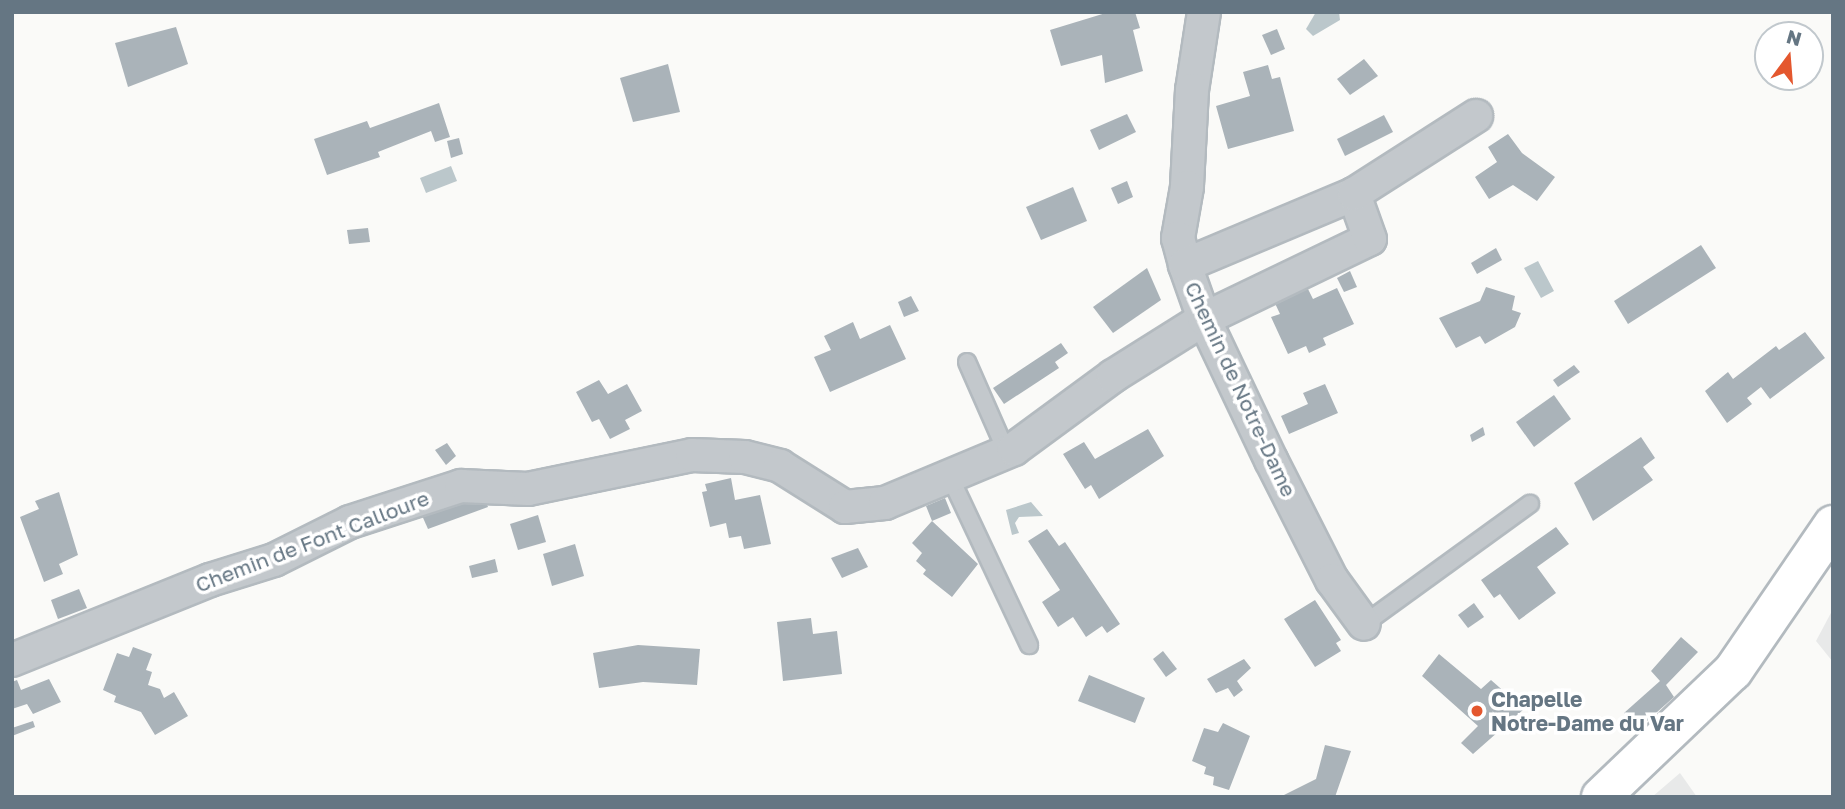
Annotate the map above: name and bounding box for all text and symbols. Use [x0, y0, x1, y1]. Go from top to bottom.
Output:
north arrow [1754, 21, 1824, 91]
text: N [1784, 24, 1804, 50]
street label: Chemin de Notre-Dame [1180, 277, 1302, 501]
street label: Chemin de Font Calloure [192, 485, 432, 597]
place label: Chapelle Notre-Dame du Var [1491, 686, 1684, 736]
marker: Chapelle Notre-Dame du Var [1469, 703, 1485, 719]

